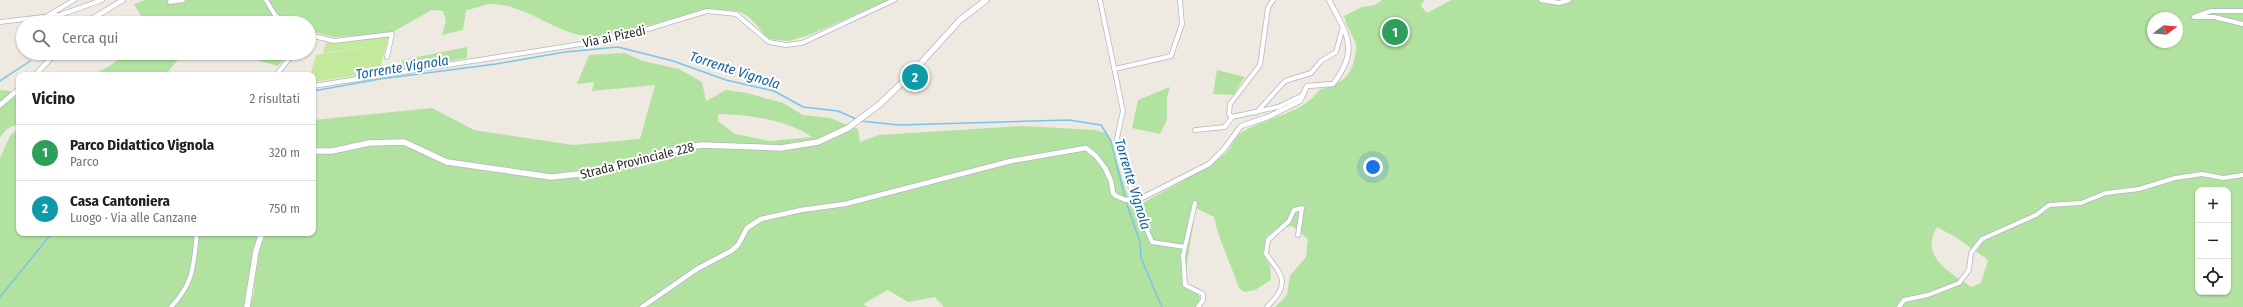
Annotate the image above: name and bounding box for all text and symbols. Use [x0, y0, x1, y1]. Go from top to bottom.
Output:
north arrow [2147, 12, 2183, 48]
search box [16, 16, 316, 60]
pin: 1 [1382, 17, 1408, 47]
street label: Via ai Pizedi [581, 23, 647, 50]
icon: search [30, 27, 52, 49]
text: Cerca qui [62, 29, 118, 47]
water label: Torrente Vignola [688, 48, 782, 93]
water label: Torrente Vignola [354, 52, 450, 83]
pin: 2 [902, 62, 928, 92]
text: Vicino [32, 88, 75, 109]
text: 2 risultati [250, 91, 300, 106]
text: Parco Didattico Vignola [70, 136, 214, 154]
water label: Torrente Vignola [1111, 137, 1154, 232]
street label: Strada Provinciale 228 [579, 139, 696, 182]
text: 1 [42, 145, 48, 160]
text: 320 m [269, 145, 300, 160]
text: Parco [70, 154, 99, 169]
your location [1363, 157, 1383, 177]
map controls [2195, 187, 2231, 295]
button: + [2195, 187, 2231, 223]
text: Casa Cantoniera [70, 192, 170, 210]
text: 2 [42, 201, 48, 216]
text: 750 m [269, 201, 300, 216]
text: Luogo · Via alle Canzane [70, 210, 197, 225]
button: − [2195, 223, 2231, 259]
button: locate [2195, 259, 2231, 295]

